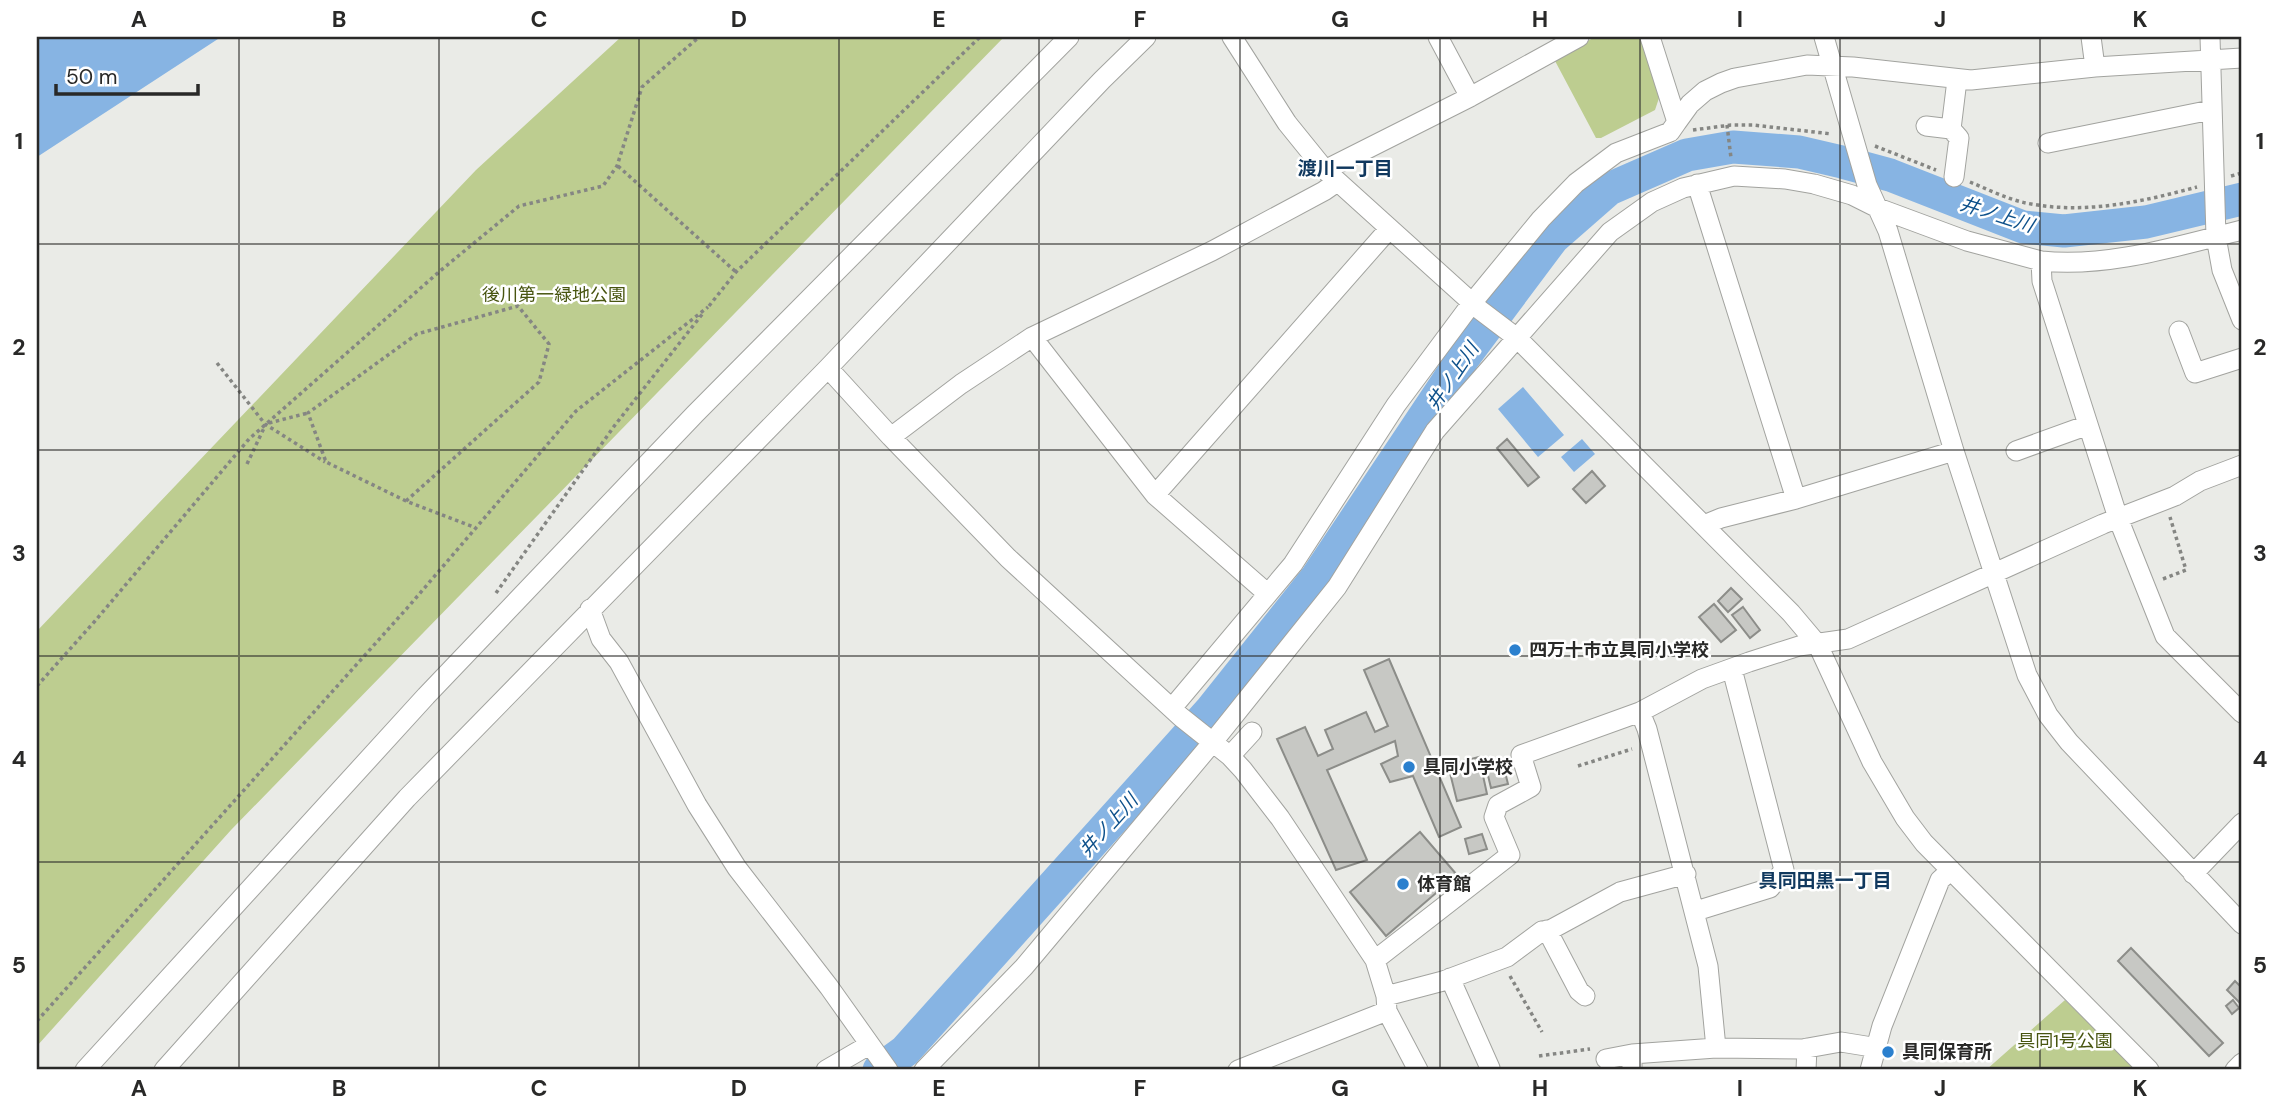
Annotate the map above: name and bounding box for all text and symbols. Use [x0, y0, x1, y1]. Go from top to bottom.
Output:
text: A [131, 4, 147, 34]
text: B [332, 4, 346, 34]
text: C [531, 4, 547, 34]
text: D [731, 4, 747, 34]
text: E [932, 4, 946, 34]
text: F [1134, 4, 1147, 34]
text: G [1331, 4, 1349, 34]
text: H [1532, 4, 1548, 34]
text: I [1737, 4, 1743, 34]
text: J [1934, 4, 1946, 34]
text: K [2132, 4, 2148, 34]
scale bar [56, 52, 198, 96]
text: 50 m [66, 63, 117, 91]
text: 1 [15, 126, 23, 156]
text: 1 [2256, 126, 2264, 156]
district label: 渡川一丁目 [1297, 156, 1393, 181]
water label: 井ノ上川 [1957, 191, 2039, 239]
park label: 後川第一緑地公園 [482, 283, 626, 307]
text: 2 [12, 332, 26, 362]
text: 2 [2253, 332, 2267, 362]
water label: 井ノ上川 [1421, 336, 1485, 415]
text: 3 [12, 538, 26, 568]
text: 3 [2253, 538, 2267, 568]
place label: 四万十市立具同小学校 [1529, 638, 1709, 662]
marker: 四万十市立具同小学校 [1507, 642, 1523, 658]
text: 4 [12, 744, 27, 774]
text: 4 [2253, 744, 2268, 774]
place label: 具同小学校 [1423, 755, 1513, 779]
marker: 具同小学校 [1401, 759, 1417, 775]
water label: 井ノ上川 [1074, 787, 1144, 862]
district label: 具同田黒一丁目 [1758, 868, 1892, 893]
place label: 体育館 [1417, 872, 1471, 896]
marker: 体育館 [1395, 876, 1411, 892]
text: 5 [12, 950, 26, 980]
text: 5 [2253, 950, 2267, 980]
park label: 具同1号公園 [2017, 1029, 2113, 1053]
place label: 具同保育所 [1902, 1040, 1992, 1064]
marker: 具同保育所 [1880, 1044, 1896, 1060]
text: A [131, 1073, 147, 1103]
text: B [332, 1073, 346, 1103]
text: C [531, 1073, 547, 1103]
text: D [731, 1073, 747, 1103]
text: E [932, 1073, 946, 1103]
text: F [1134, 1073, 1147, 1103]
text: G [1331, 1073, 1349, 1103]
text: H [1532, 1073, 1548, 1103]
text: I [1737, 1073, 1743, 1103]
text: J [1934, 1073, 1946, 1103]
text: K [2132, 1073, 2148, 1103]

